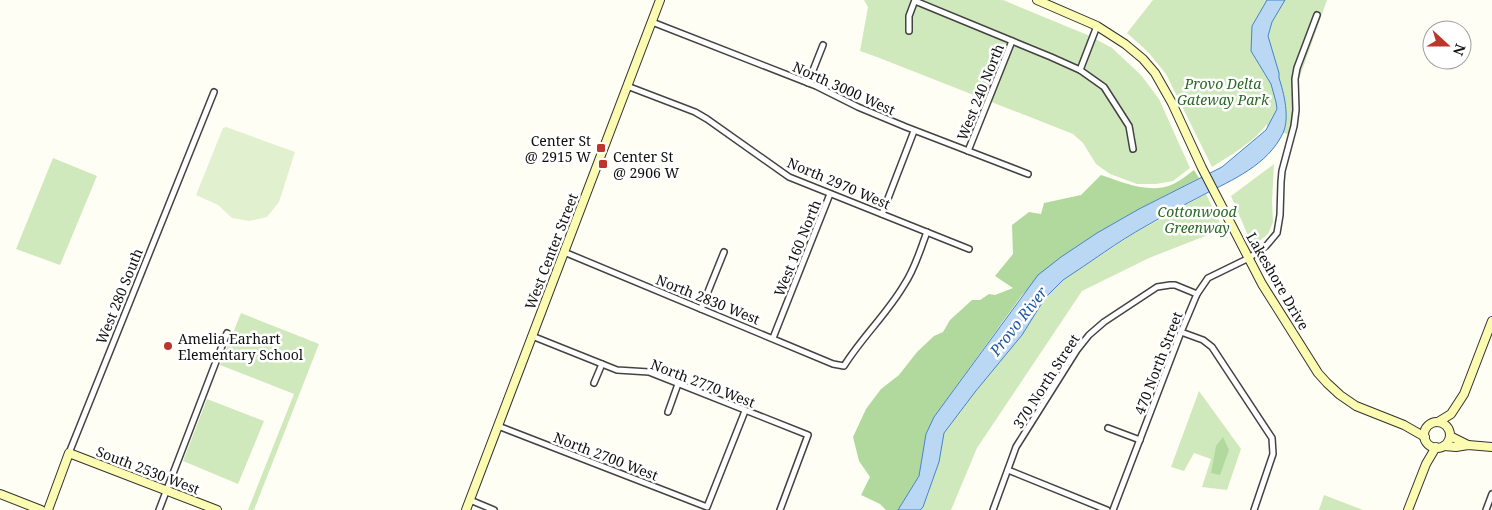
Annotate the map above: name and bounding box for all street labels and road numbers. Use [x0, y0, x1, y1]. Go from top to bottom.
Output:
street label: West 240 North [952, 41, 1008, 143]
street label: North 3000 West [790, 57, 898, 119]
street label: North 2970 West [785, 153, 894, 213]
street label: West Center Street [520, 190, 582, 312]
street label: West 160 North [769, 197, 825, 299]
street label: Lakeshore Drive [1242, 229, 1314, 333]
street label: West 280 South [91, 245, 147, 347]
street label: North 2830 West [653, 270, 763, 328]
street label: 470 North Street [1130, 309, 1186, 417]
street label: 370 North Street [1008, 330, 1084, 432]
street label: North 2770 West [648, 354, 758, 412]
street label: North 2700 West [551, 427, 661, 485]
street label: South 2530 West [93, 442, 203, 499]

